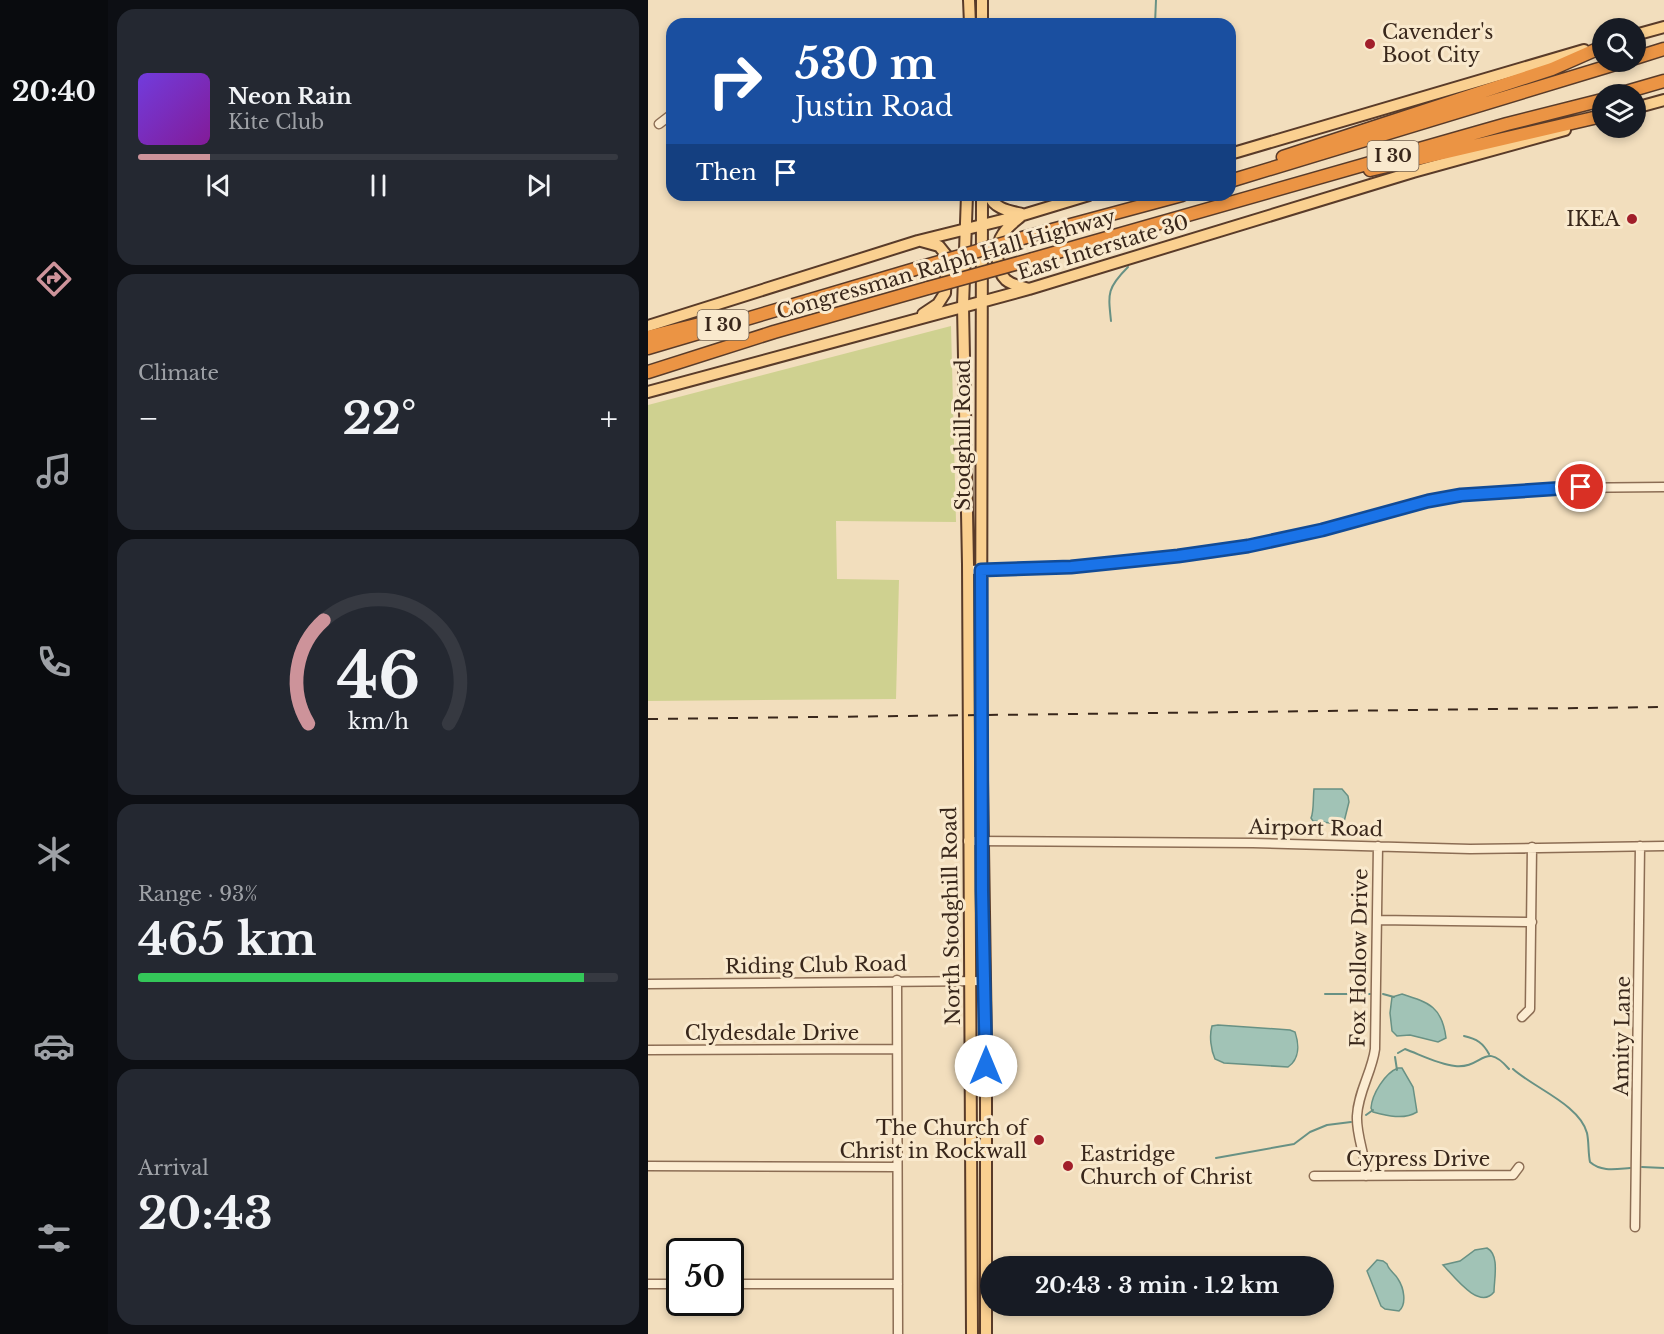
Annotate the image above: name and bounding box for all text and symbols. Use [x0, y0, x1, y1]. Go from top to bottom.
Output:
map controls [1592, 18, 1646, 138]
button: search [1592, 18, 1646, 72]
place label: Cavender's Boot City [1382, 20, 1493, 67]
marker: Cavender's Boot City [1363, 37, 1377, 51]
text: 530 m [795, 38, 936, 90]
icon: right [696, 42, 774, 120]
text: 20:40 [12, 75, 96, 108]
text: Neon Rain [228, 83, 352, 110]
button: layers [1592, 84, 1646, 138]
text: Justin Road [795, 90, 953, 123]
text: Kite Club [228, 110, 324, 134]
road number: I 30 [1368, 141, 1419, 171]
icon: arrive [769, 156, 802, 189]
text: Then [696, 159, 757, 186]
icon: previous [202, 169, 235, 202]
icon: pause [362, 169, 395, 202]
icon: next [522, 169, 555, 202]
street label: Congressman Ralph Hall Highway [774, 204, 1118, 324]
place label: IKEA [1566, 207, 1621, 231]
street label: East Interstate 30 [1015, 210, 1191, 284]
marker: IKEA [1625, 212, 1639, 226]
icon: directions [33, 258, 75, 300]
road number: I 30 [698, 310, 748, 340]
street label: Stodghill Road [951, 359, 975, 511]
text: Climate [138, 361, 219, 385]
text: 22° [343, 390, 416, 446]
text: − [138, 398, 159, 439]
text: + [600, 398, 618, 439]
icon: music [33, 450, 75, 492]
pin [1555, 461, 1606, 512]
icon: arrive [1564, 470, 1597, 503]
text: 46 [336, 637, 420, 715]
icon: phone [33, 641, 75, 683]
text: km/h [348, 708, 409, 735]
street label: North Stodghill Road [937, 807, 965, 1025]
street label: Airport Road [1248, 815, 1383, 841]
icon: climate [33, 833, 75, 875]
street label: Fox Hollow Drive [1345, 868, 1373, 1048]
text: Range · 93% [138, 882, 258, 906]
text: 465 km [138, 911, 317, 967]
street label: Riding Club Road [725, 951, 907, 979]
street label: Amity Lane [1609, 976, 1635, 1097]
street label: Clydesdale Drive [685, 1021, 859, 1045]
icon: car [33, 1025, 75, 1067]
position arrow [954, 1034, 1018, 1098]
place label: The Church of Christ in Rockwall [840, 1116, 1030, 1163]
marker: The Church of Christ in Rockwall [1032, 1133, 1046, 1147]
place label: Eastridge Church of Christ [1080, 1142, 1253, 1189]
street label: Cypress Drive [1346, 1147, 1490, 1171]
text: Arrival [138, 1156, 209, 1180]
marker: Eastridge Church of Christ [1061, 1159, 1075, 1173]
text: 20:43 [138, 1185, 273, 1241]
icon: filters [33, 1217, 75, 1259]
speed limit sign: 50 [666, 1238, 744, 1316]
text: 20:43 · 3 min · 1.2 km [1035, 1272, 1279, 1299]

